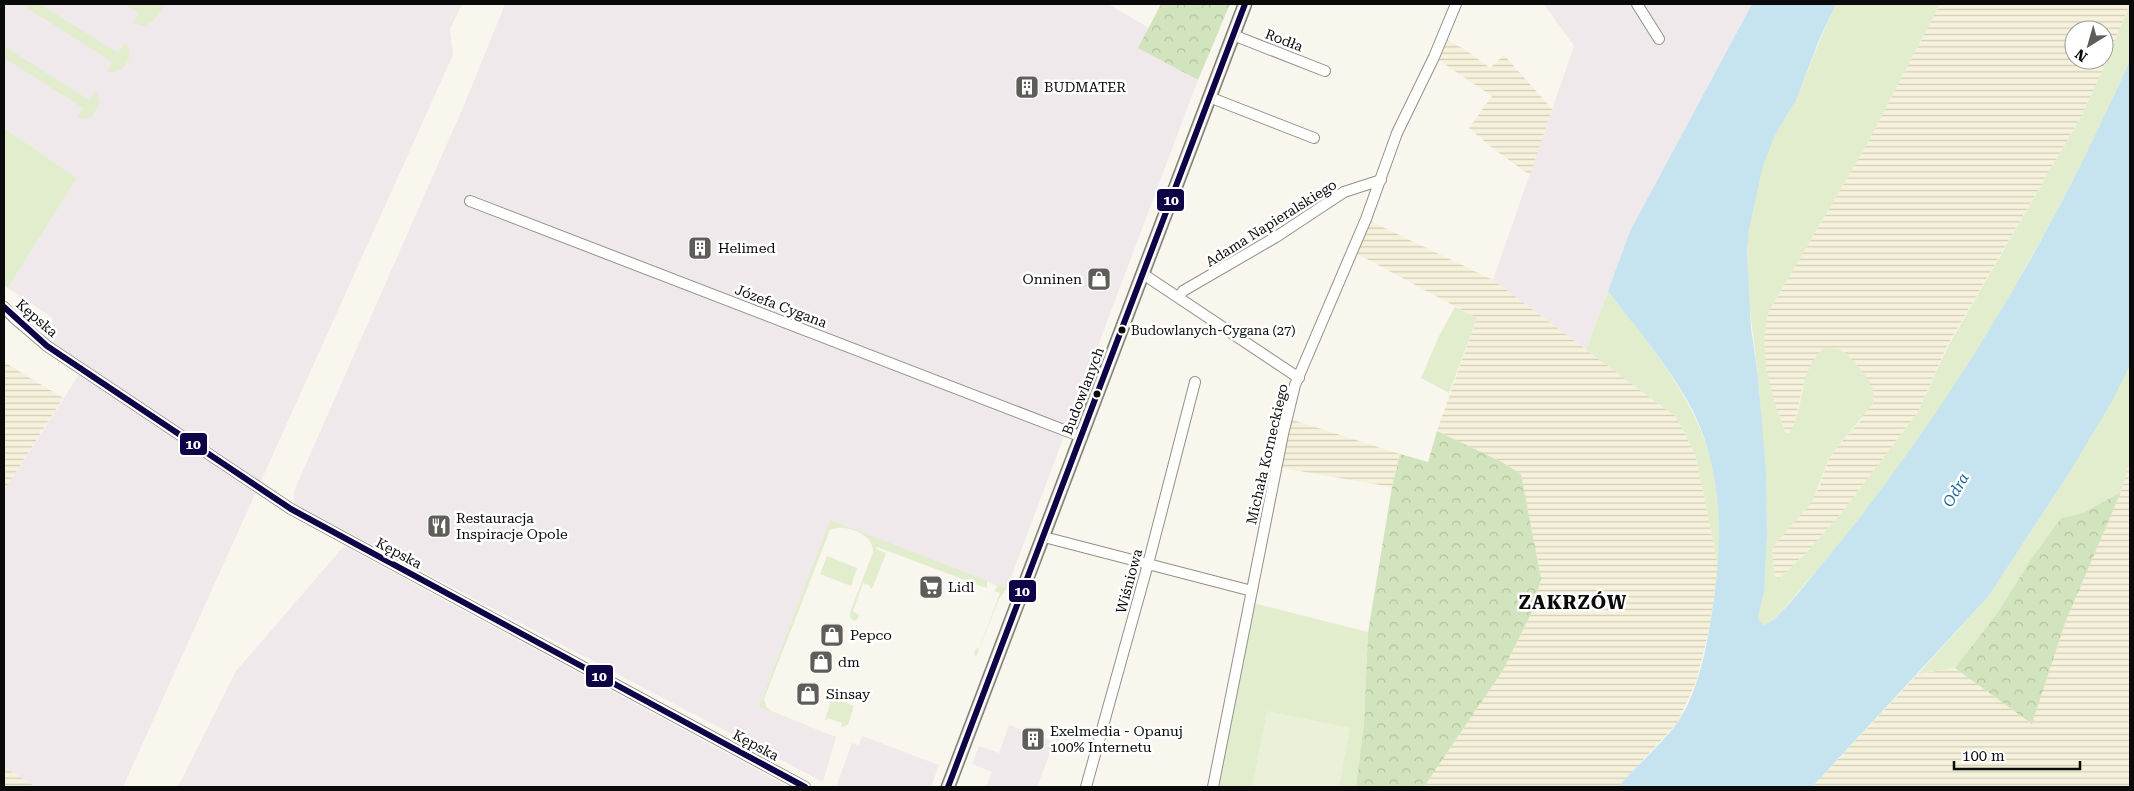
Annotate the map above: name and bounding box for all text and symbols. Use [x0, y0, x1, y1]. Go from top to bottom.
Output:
north arrow [2064, 20, 2114, 70]
street label: Rodła [1263, 26, 1306, 55]
text: N [2072, 46, 2090, 65]
building icon: BUDMATER [1014, 74, 1040, 100]
place label: BUDMATER [1044, 79, 1126, 95]
street label: Adama Napieralskiego [1203, 176, 1339, 270]
line badge: 10 [1156, 188, 1185, 212]
text: 10 [1163, 192, 1179, 208]
building icon: Helimed [687, 235, 713, 261]
place label: Helimed [718, 240, 775, 256]
shop icon: Onninen [1086, 266, 1112, 292]
place label: Onninen [1023, 271, 1082, 287]
street label: Józefa Cygana [733, 281, 830, 331]
street label: Kępska [13, 296, 61, 341]
place label: Budowlanych-Cygana (27) [1131, 323, 1296, 338]
marker: Budowlanych-Cygana (27) [1117, 325, 1127, 335]
street label: Budowlanych [1059, 345, 1107, 437]
street label: Michała Korneckiego [1243, 382, 1291, 526]
unlabelled marker [1092, 389, 1102, 399]
line badge: 10 [179, 432, 208, 456]
text: 10 [185, 436, 201, 452]
water label: Odra [1939, 470, 1973, 510]
place label: Restauracja Inspiracje Opole [456, 510, 568, 542]
restaurant icon: Restauracja Inspiracje Opole [426, 513, 452, 539]
street label: Kępska [373, 534, 425, 572]
street label: Wiśniowa [1113, 547, 1145, 615]
supermarket icon: Lidl [918, 574, 944, 600]
place label: Lidl [948, 579, 975, 595]
line badge: 10 [1008, 579, 1037, 603]
text: 10 [1014, 583, 1030, 599]
district label: ZAKRZÓW [1519, 591, 1627, 614]
shop icon: Pepco [819, 622, 845, 648]
place label: Pepco [850, 627, 892, 643]
shop icon: dm [808, 649, 834, 675]
place label: dm [838, 654, 860, 670]
line badge: 10 [585, 664, 614, 688]
text: 10 [591, 668, 607, 684]
shop icon: Sinsay [795, 681, 821, 707]
place label: Sinsay [826, 686, 871, 702]
place label: Exelmedia - Opanuj 100% Internetu [1050, 723, 1183, 755]
street label: Kępska [730, 726, 782, 764]
building icon: Exelmedia - Opanuj 100% Internetu [1020, 726, 1046, 752]
scale bar [1954, 738, 2080, 770]
text: 100 m [1962, 747, 2005, 765]

